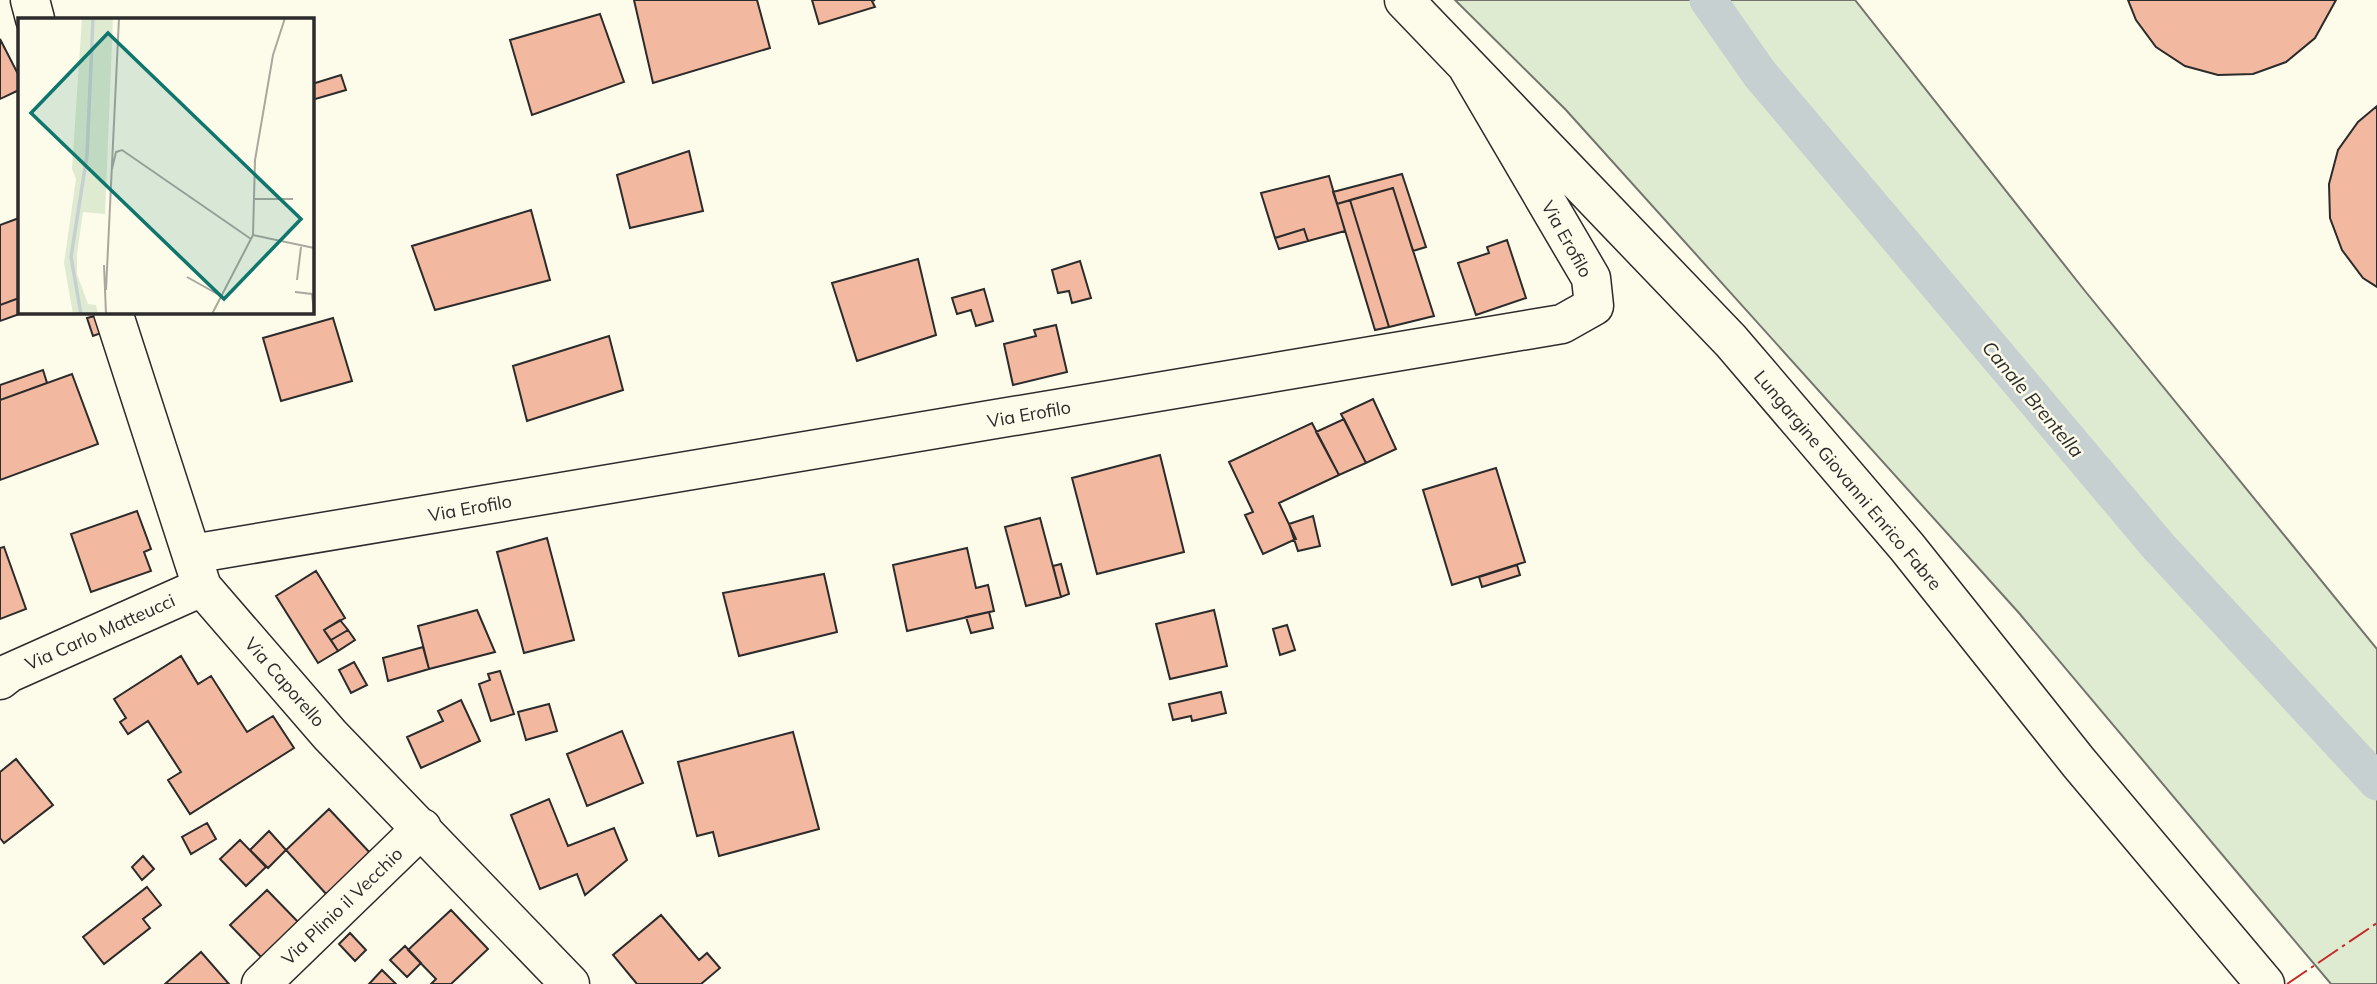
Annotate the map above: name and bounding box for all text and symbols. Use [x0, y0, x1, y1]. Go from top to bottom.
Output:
inset map [18, 18, 313, 313]
street label: Via Erofilo [1536, 196, 1598, 282]
water label: Canale Brentella [1977, 336, 2089, 462]
street label: Lungargine Giovanni Enrico Fabre [1749, 365, 1947, 595]
street label: Via Erofilo [985, 395, 1073, 433]
street label: Via Erofilo [426, 489, 514, 527]
street label: Via Carlo Matteucci [22, 589, 178, 675]
street label: Via Caporello [240, 632, 330, 732]
street label: Via Plinio il Vecchio [277, 842, 407, 970]

